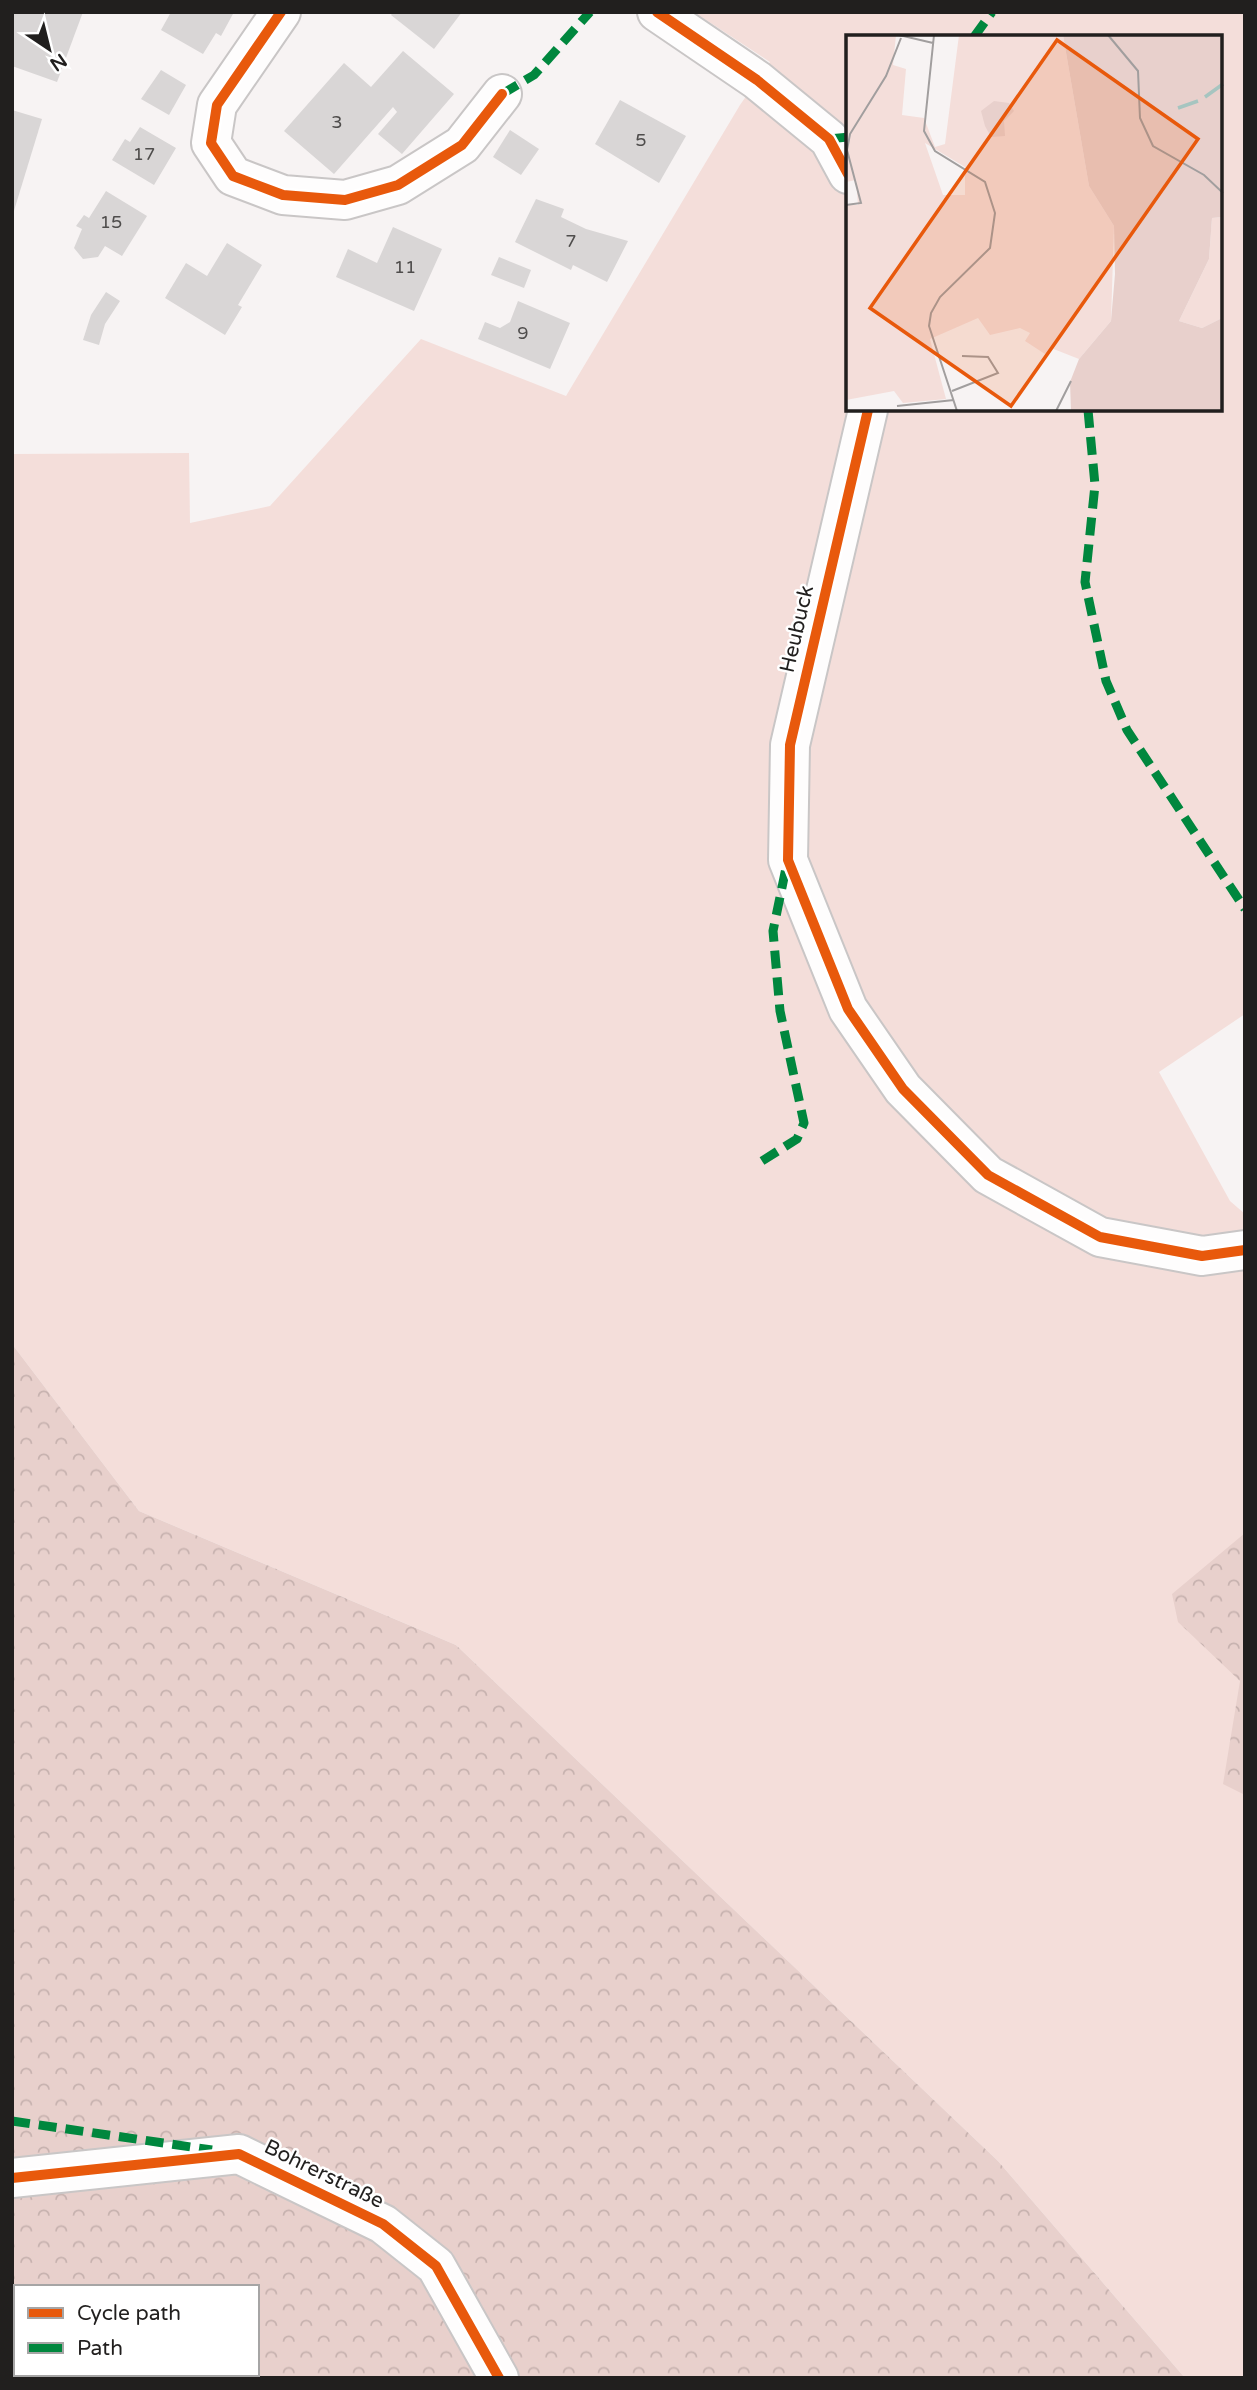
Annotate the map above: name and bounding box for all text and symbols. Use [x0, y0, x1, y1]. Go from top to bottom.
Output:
north arrow [14, 14, 84, 84]
inset map [846, 35, 1222, 411]
text: N [46, 49, 71, 75]
house number: 3 [331, 111, 343, 133]
house number: 5 [635, 129, 647, 151]
house number: 17 [133, 143, 155, 165]
house number: 15 [100, 211, 122, 233]
house number: 7 [565, 230, 577, 252]
house number: 11 [394, 256, 416, 278]
house number: 9 [517, 322, 529, 344]
street label: Heubuck [775, 583, 819, 675]
street label: Bohrerstraße [260, 2134, 388, 2214]
legend [14, 2285, 259, 2376]
text: Cycle path [77, 2301, 181, 2326]
text: Path [77, 2336, 123, 2361]

